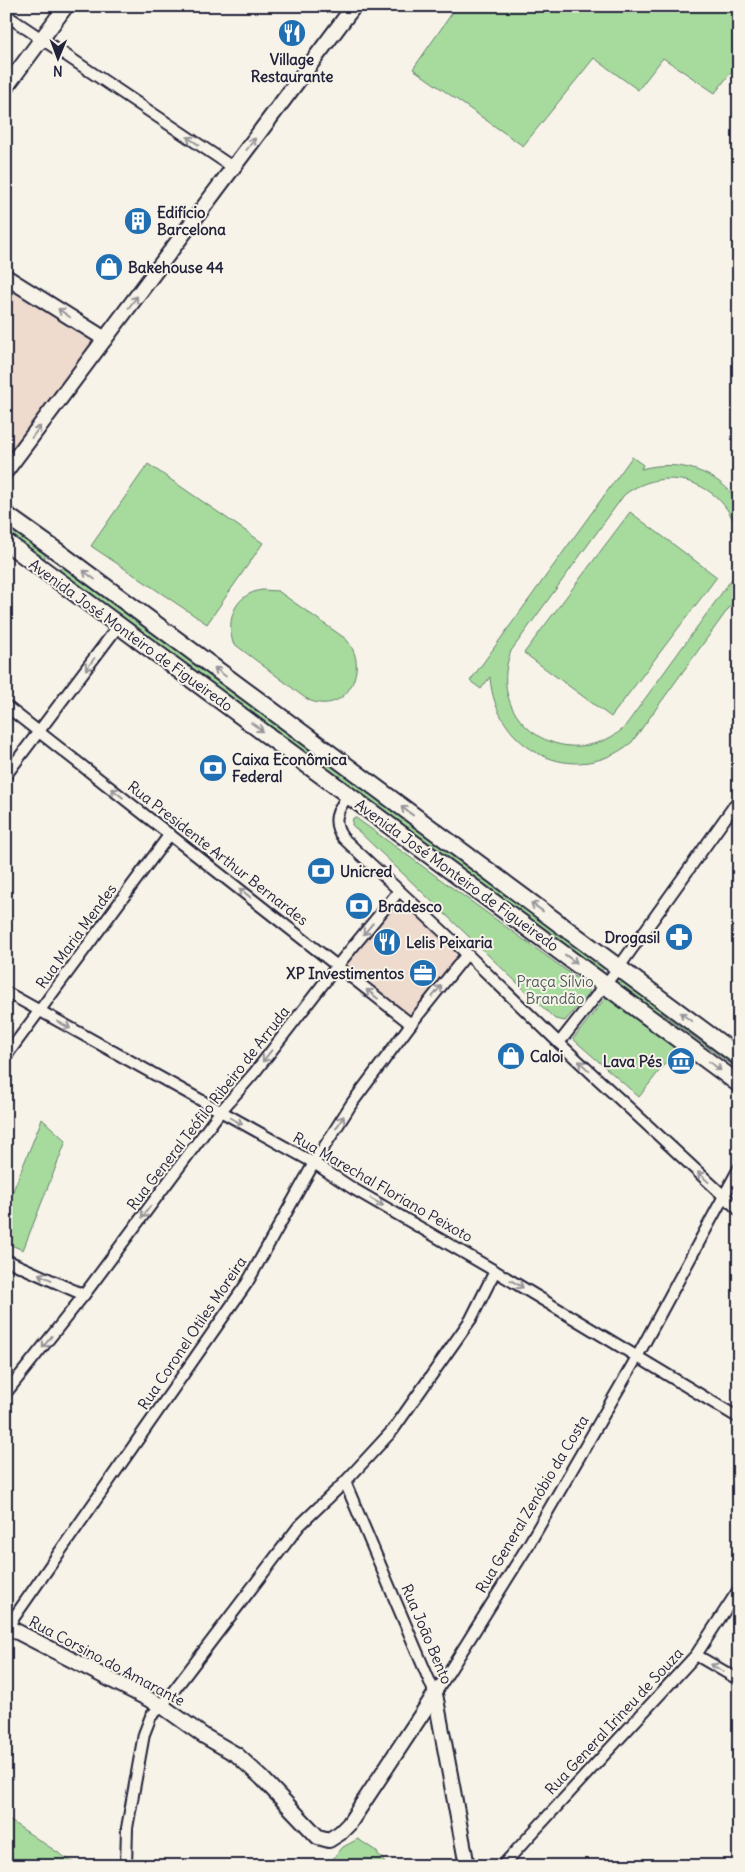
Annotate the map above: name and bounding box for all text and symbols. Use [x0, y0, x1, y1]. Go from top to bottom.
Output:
restaurant icon: Village Restaurante [277, 18, 307, 48]
north arrow [32, 32, 82, 82]
place label: Village Restaurante [251, 50, 333, 86]
text: N [53, 62, 63, 80]
one-way arrow [186, 135, 200, 146]
one-way arrow [246, 138, 257, 151]
place label: Edifício Barcelona [157, 203, 226, 239]
building icon: Edifício Barcelona [123, 206, 153, 236]
shop icon: Bakehouse 44 [94, 252, 124, 282]
place label: Bakehouse 44 [128, 258, 224, 277]
one-way arrow [128, 295, 138, 309]
one-way arrow [57, 308, 71, 318]
one-way arrow [31, 425, 41, 439]
street label: Avenida José Monteiro de Figueiredo [25, 555, 237, 715]
one-way arrow [83, 570, 96, 581]
one-way arrow [84, 657, 95, 670]
one-way arrow [214, 667, 227, 678]
one-way arrow [250, 722, 263, 733]
place label: Caixa Econômica Federal [232, 750, 348, 786]
bank icon: Caixa Econômica Federal [198, 753, 228, 783]
street label: Rua Presidente Arthur Bernardes [124, 777, 312, 930]
one-way arrow [111, 787, 124, 798]
street label: Avenida José Monteiro de Figueiredo [351, 795, 563, 955]
one-way arrow [401, 805, 414, 816]
bank icon: Unicred [306, 856, 336, 886]
place label: Unicred [340, 862, 393, 881]
street label: Rua Maria Mendes [32, 880, 121, 992]
one-way arrow [239, 888, 252, 899]
bank icon: Bradesco [344, 891, 374, 921]
place label: Bradesco [378, 897, 442, 916]
one-way arrow [530, 902, 544, 912]
one-way arrow [362, 922, 373, 935]
pharmacy icon: Drogasil [664, 922, 694, 952]
restaurant icon: Lelis Peixaria [372, 927, 402, 957]
place label: Drogasil [604, 928, 660, 948]
place label: Lelis Peixaria [406, 933, 493, 952]
one-way arrow [564, 953, 577, 964]
office icon: XP Investimentos [408, 958, 438, 988]
place label: XP Investimentos [286, 964, 404, 983]
park label: Praça Sílvio Brandão [516, 972, 594, 1008]
one-way arrow [432, 984, 442, 998]
one-way arrow [366, 989, 379, 1000]
street label: Rua General Teófilo Ribeiro de Arruda [123, 1002, 294, 1214]
one-way arrow [680, 1012, 693, 1023]
one-way arrow [56, 1020, 71, 1030]
shop icon: Caloi [496, 1041, 526, 1071]
museum icon: Lava Pés [666, 1046, 696, 1076]
place label: Caloi [530, 1047, 563, 1066]
one-way arrow [262, 1049, 272, 1063]
place label: Lava Pés [603, 1052, 662, 1071]
one-way arrow [577, 1060, 590, 1072]
one-way arrow [708, 1061, 722, 1071]
one-way arrow [336, 1115, 346, 1129]
one-way arrow [229, 1116, 244, 1126]
street label: Rua Marechal Floriano Peixoto [290, 1128, 476, 1246]
one-way arrow [696, 1171, 709, 1183]
one-way arrow [369, 1198, 384, 1207]
one-way arrow [140, 1205, 151, 1218]
street label: Rua Coronel Otiles Moreira [134, 1252, 251, 1413]
one-way arrow [38, 1272, 53, 1282]
one-way arrow [510, 1280, 524, 1290]
one-way arrow [42, 1335, 53, 1348]
street label: Rua General Zenóbio da Costa [471, 1411, 593, 1596]
street label: Rua João Bento [397, 1581, 457, 1687]
street label: Rua Corsino do Amarante [26, 1612, 188, 1710]
street label: Rua General Irineu de Souza [541, 1643, 687, 1798]
one-way arrow [710, 1663, 725, 1673]

